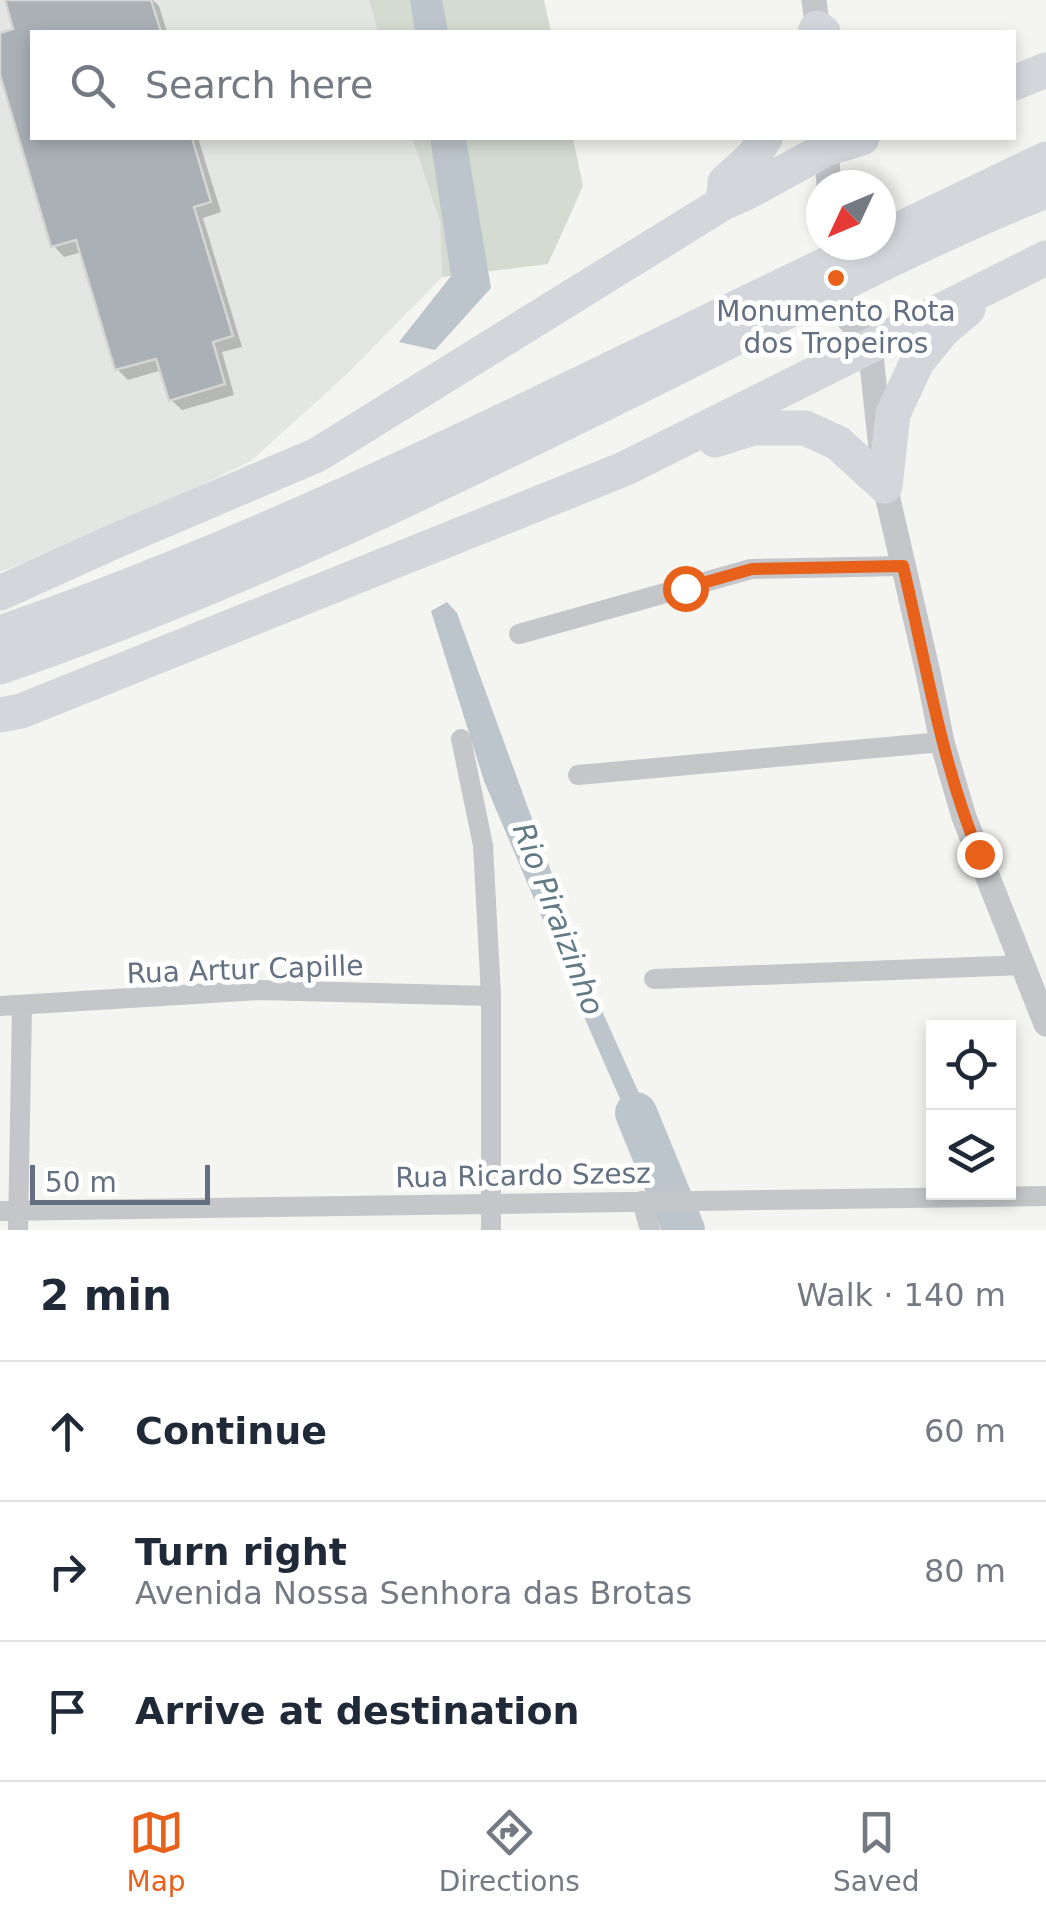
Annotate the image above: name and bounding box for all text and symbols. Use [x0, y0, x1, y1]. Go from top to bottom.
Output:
search box [30, 30, 1016, 140]
icon: search [65, 58, 120, 113]
text: Search here [145, 63, 373, 107]
north arrow [806, 170, 896, 260]
marker: Monumento Rota dos Tropeiros [825, 267, 847, 289]
place label: Monumento Rota dos Tropeiros [716, 295, 956, 360]
route start [663, 566, 709, 612]
water label: Rio Piraizinho [506, 818, 611, 1020]
route end [957, 832, 1003, 878]
street label: Rua Artur Capille [126, 949, 364, 990]
map controls [926, 1020, 1016, 1200]
button: locate [926, 1020, 1016, 1110]
button: layers [926, 1110, 1016, 1200]
street label: Rua Ricardo Szesz [395, 1157, 651, 1194]
scale bar [30, 1160, 210, 1204]
text: 50 m [45, 1166, 117, 1199]
text: 2 min [40, 1271, 172, 1320]
text: Walk · 140 m [796, 1276, 1006, 1314]
icon: ahead [40, 1404, 95, 1459]
text: Continue [135, 1409, 327, 1453]
text: 60 m [924, 1412, 1006, 1450]
text: Turn right [135, 1530, 347, 1574]
icon: right [40, 1544, 95, 1599]
text: 80 m [924, 1552, 1006, 1590]
text: Avenida Nossa Senhora das Brotas [135, 1574, 692, 1612]
icon: arrive [40, 1684, 95, 1739]
text: Arrive at destination [135, 1689, 580, 1733]
tab: Map [127, 1805, 186, 1898]
tab: Directions [439, 1805, 580, 1898]
tab: Saved [833, 1805, 919, 1898]

